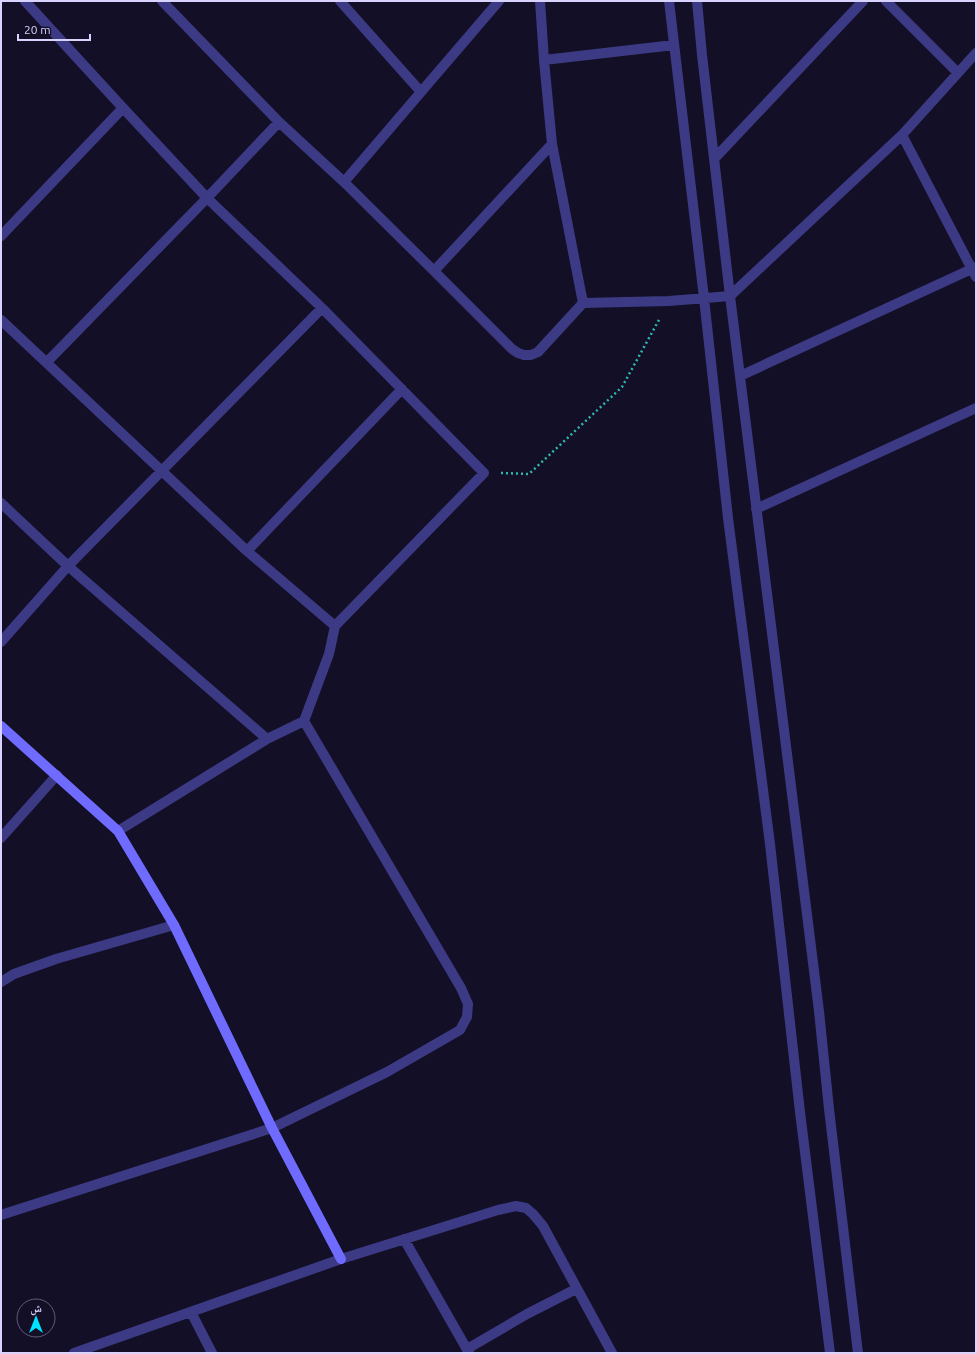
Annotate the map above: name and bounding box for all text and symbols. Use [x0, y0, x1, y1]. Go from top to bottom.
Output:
scale bar [18, 16, 90, 42]
text: 20 m [24, 23, 51, 36]
north arrow [16, 1298, 56, 1338]
text: ش [30, 1302, 42, 1316]

